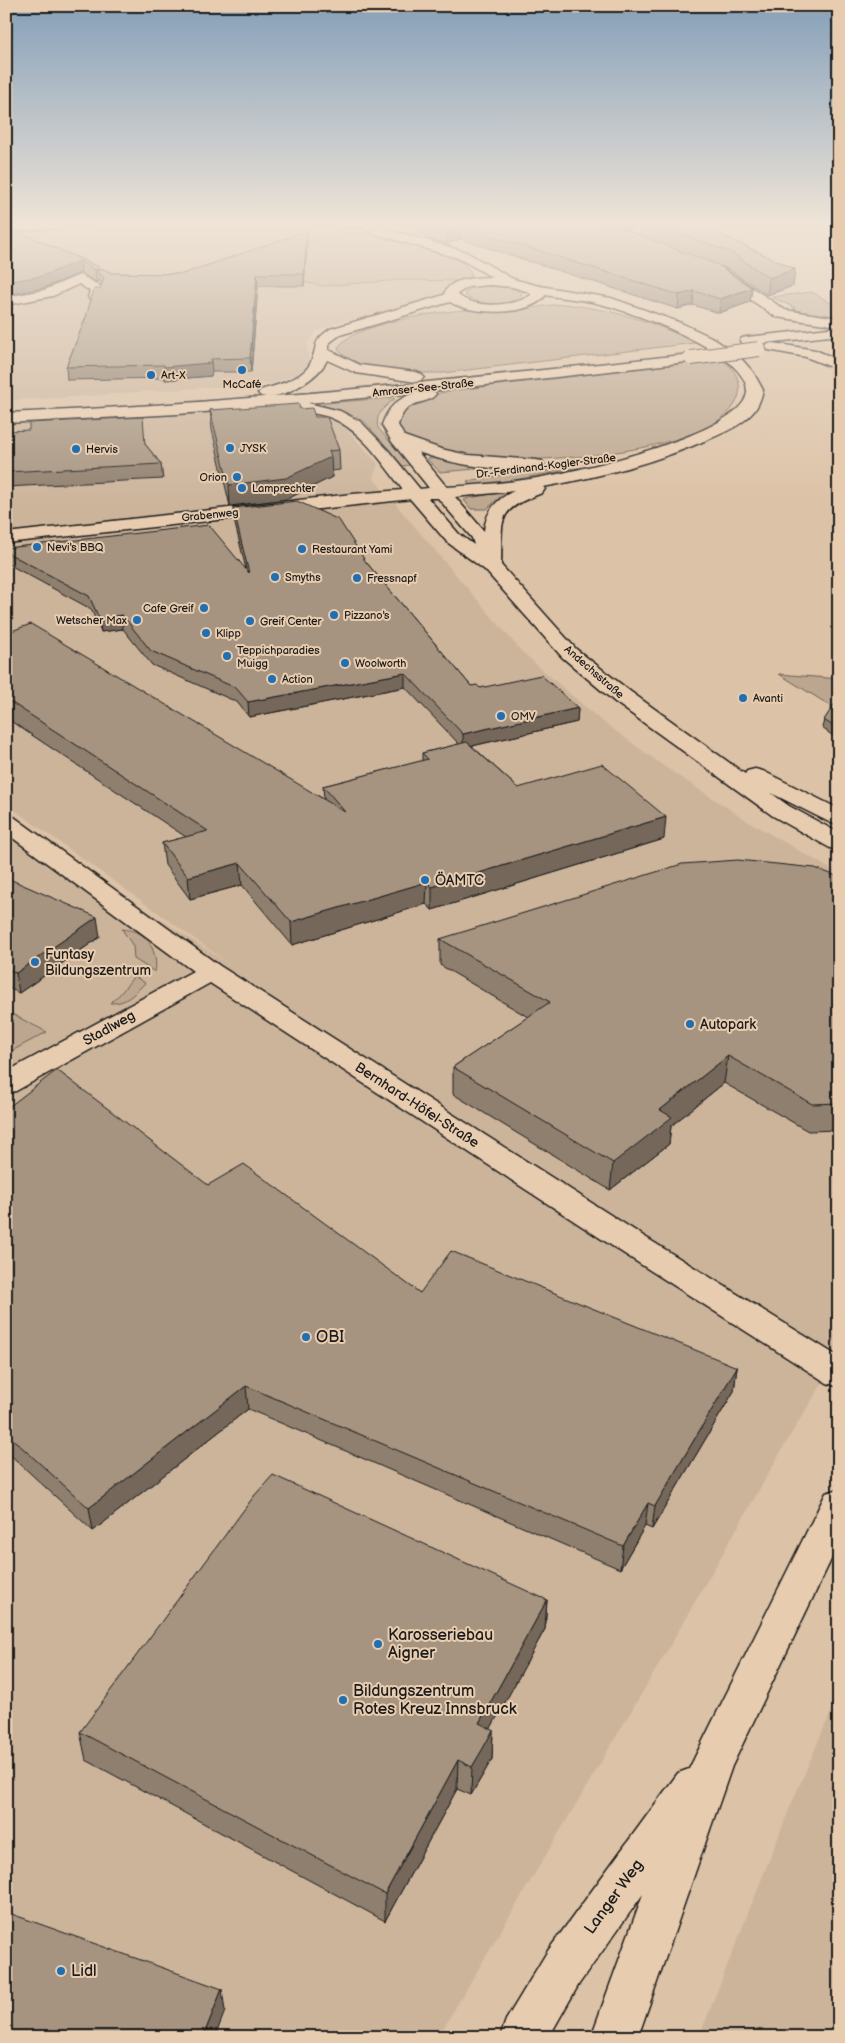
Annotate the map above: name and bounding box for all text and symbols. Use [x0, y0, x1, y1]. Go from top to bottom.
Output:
marker: McCafé [236, 364, 248, 376]
marker: Art-X [145, 369, 157, 381]
place label: Art-X [161, 369, 186, 382]
street label: Amraser-See-Straße [372, 376, 475, 400]
place label: McCafé [223, 378, 262, 391]
marker: JYSK [224, 442, 236, 454]
place label: JYSK [240, 442, 267, 455]
marker: Hervis [70, 443, 82, 455]
place label: Hervis [86, 443, 118, 456]
street label: Dr.-Ferdinand-Kogler-Straße [475, 451, 617, 481]
place label: Orion [200, 471, 227, 484]
marker: Orion [231, 471, 243, 483]
marker: Lamprechter [236, 482, 248, 494]
place label: Lamprechter [252, 482, 316, 495]
street label: Grabenweg [181, 506, 239, 524]
marker: Nevi's BBQ [31, 541, 43, 553]
place label: Nevi's BBQ [47, 541, 104, 554]
marker: Restaurant Yami [296, 543, 308, 555]
place label: Restaurant Yami [312, 543, 392, 556]
marker: Smyths [269, 571, 281, 583]
place label: Smyths [285, 571, 321, 584]
marker: Fressnapf [351, 572, 363, 584]
place label: Fressnapf [367, 572, 417, 585]
place label: Cafe Greif [143, 602, 195, 615]
marker: Cafe Greif [198, 602, 210, 614]
marker: Pizzano's [328, 609, 340, 621]
place label: Pizzano's [344, 609, 390, 622]
place label: Wetscher Max [56, 614, 127, 627]
marker: Wetscher Max [131, 614, 143, 626]
marker: Greif Center [244, 615, 256, 627]
place label: Greif Center [260, 615, 323, 628]
marker: Klipp [200, 627, 212, 639]
place label: Klipp [216, 627, 241, 640]
street label: Andechsstraße [562, 643, 627, 702]
place label: Teppichparadies Muigg [237, 644, 320, 670]
marker: Teppichparadies Muigg [221, 650, 233, 662]
marker: Woolworth [339, 657, 351, 669]
place label: Woolworth [355, 657, 406, 670]
marker: Action [266, 673, 278, 685]
place label: Action [282, 673, 313, 686]
marker: Avanti [737, 692, 749, 704]
place label: Avanti [753, 692, 783, 705]
marker: OMV [495, 710, 507, 722]
place label: OMV [511, 710, 536, 723]
place label: ÖAMTC [435, 871, 484, 889]
marker: ÖAMTC [419, 874, 431, 886]
place label: Funtasy Bildungszentrum [45, 946, 151, 979]
marker: Funtasy Bildungszentrum [29, 956, 41, 968]
street label: Stadlweg [80, 1007, 138, 1049]
place label: Autopark [700, 1016, 756, 1033]
marker: Autopark [684, 1018, 696, 1030]
street label: Bernhard-Höfel-Straße [352, 1059, 482, 1151]
place label: OBI [316, 1328, 344, 1347]
marker: OBI [300, 1331, 312, 1343]
place label: Karosseriebau Aigner [388, 1626, 493, 1663]
marker: Karosseriebau Aigner [372, 1638, 384, 1650]
place label: Bildungszentrum Rotes Kreuz Innsbruck [353, 1682, 517, 1719]
marker: Bildungszentrum Rotes Kreuz Innsbruck [337, 1694, 349, 1706]
street label: Langer Weg [581, 1856, 647, 1938]
place label: Lidl [71, 1962, 97, 1981]
marker: Lidl [55, 1965, 67, 1977]

